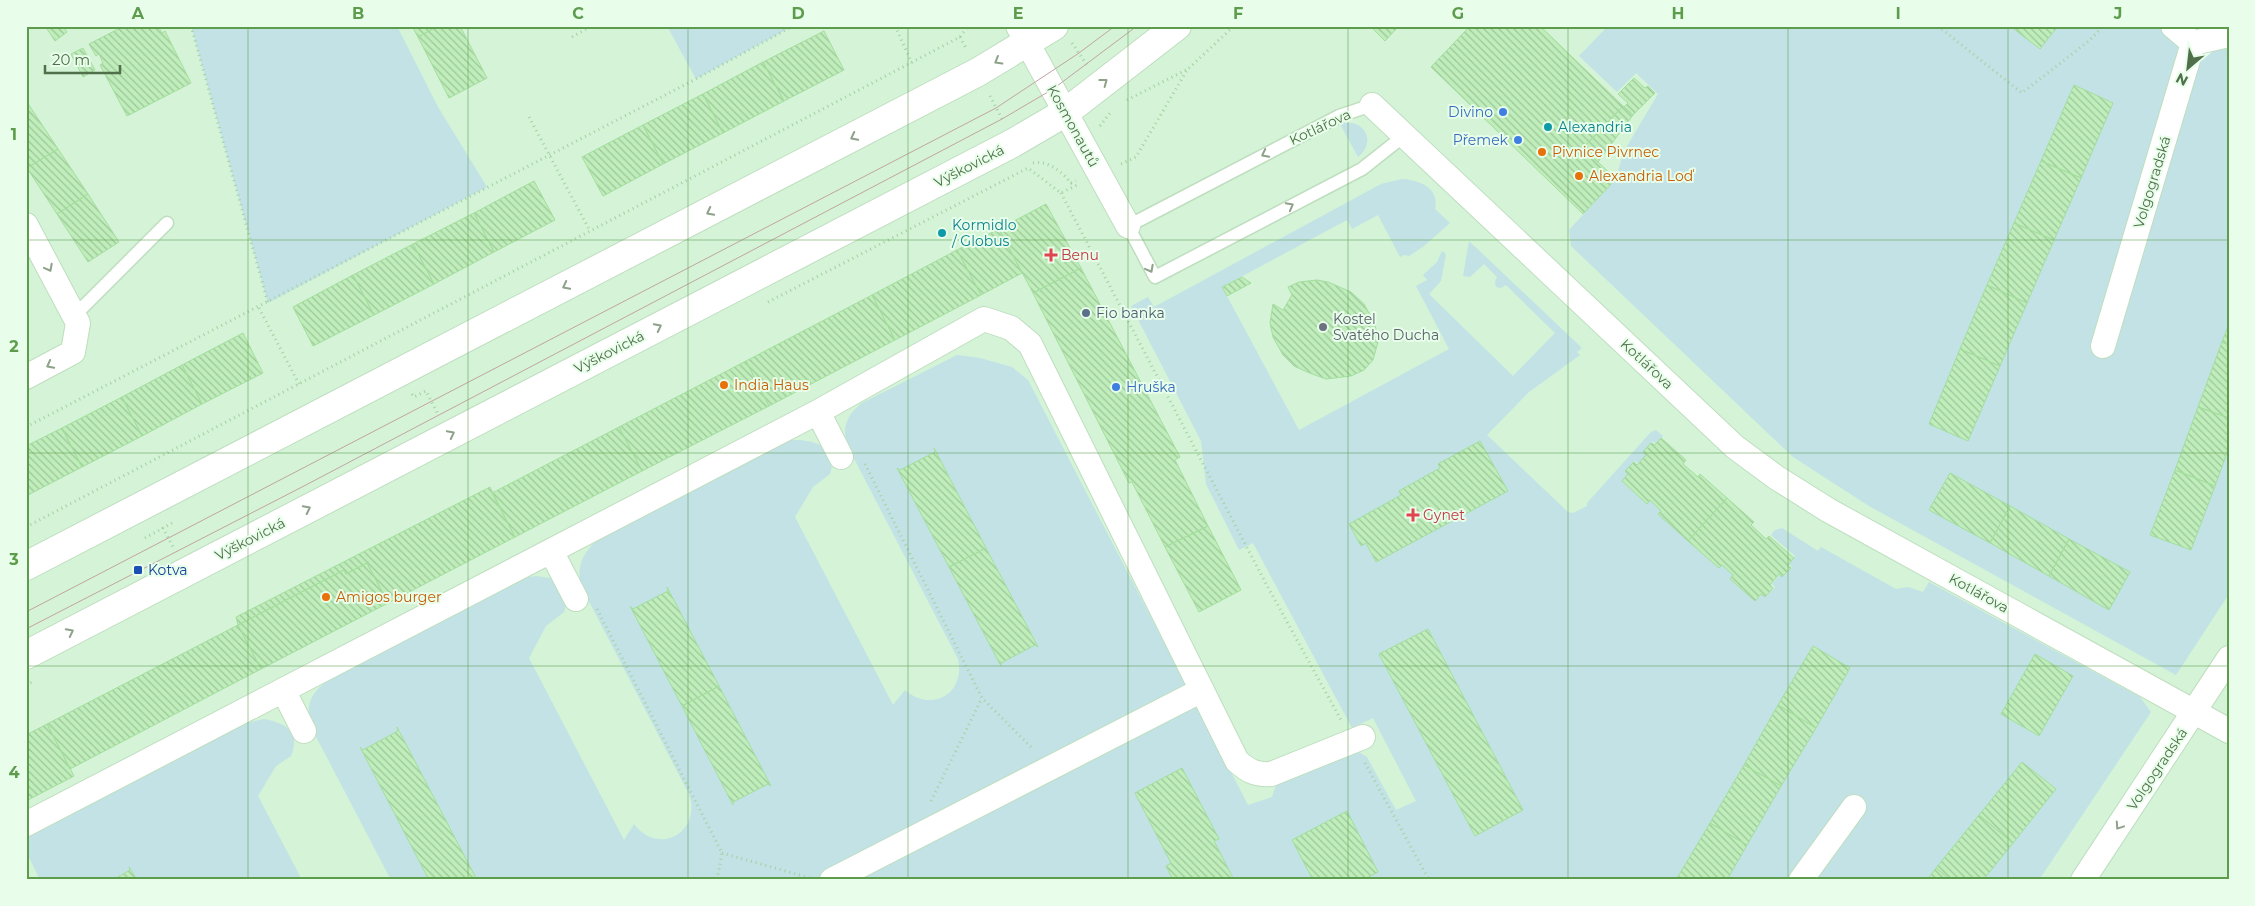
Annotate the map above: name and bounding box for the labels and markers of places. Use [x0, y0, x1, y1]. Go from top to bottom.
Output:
place label: Divino [1448, 103, 1493, 121]
marker: Divino [1497, 106, 1509, 118]
place label: Alexandria [1558, 118, 1632, 136]
marker: Alexandria [1542, 121, 1554, 133]
place label: Přemek [1453, 131, 1509, 149]
marker: Přemek [1512, 134, 1524, 146]
place label: Pivnice Pivrnec [1552, 143, 1659, 161]
marker: Pivnice Pivrnec [1536, 146, 1548, 158]
place label: Alexandria Loď [1589, 167, 1695, 185]
marker: Alexandria Loď [1573, 170, 1585, 182]
place label: Kormidlo / Globus [951, 216, 1017, 250]
marker: Kormidlo / Globus [936, 227, 948, 239]
place label: Benu [1061, 246, 1099, 264]
marker: Benu [1045, 249, 1057, 261]
place label: Fio banka [1096, 304, 1165, 322]
marker: Fio banka [1080, 307, 1092, 319]
place label: Kostel Svatého Ducha [1333, 310, 1439, 344]
marker: Kostel Svatého Ducha [1317, 321, 1329, 333]
place label: India Haus [734, 376, 809, 394]
place label: Hruška [1126, 378, 1176, 396]
marker: India Haus [718, 379, 730, 391]
marker: Hruška [1110, 381, 1122, 393]
place label: Gynet [1423, 506, 1465, 524]
marker: Gynet [1407, 509, 1419, 521]
place label: Kotva [148, 561, 188, 579]
marker: Kotva [132, 564, 144, 576]
place label: Amigos burger [336, 588, 442, 606]
marker: Amigos burger [320, 591, 332, 603]

